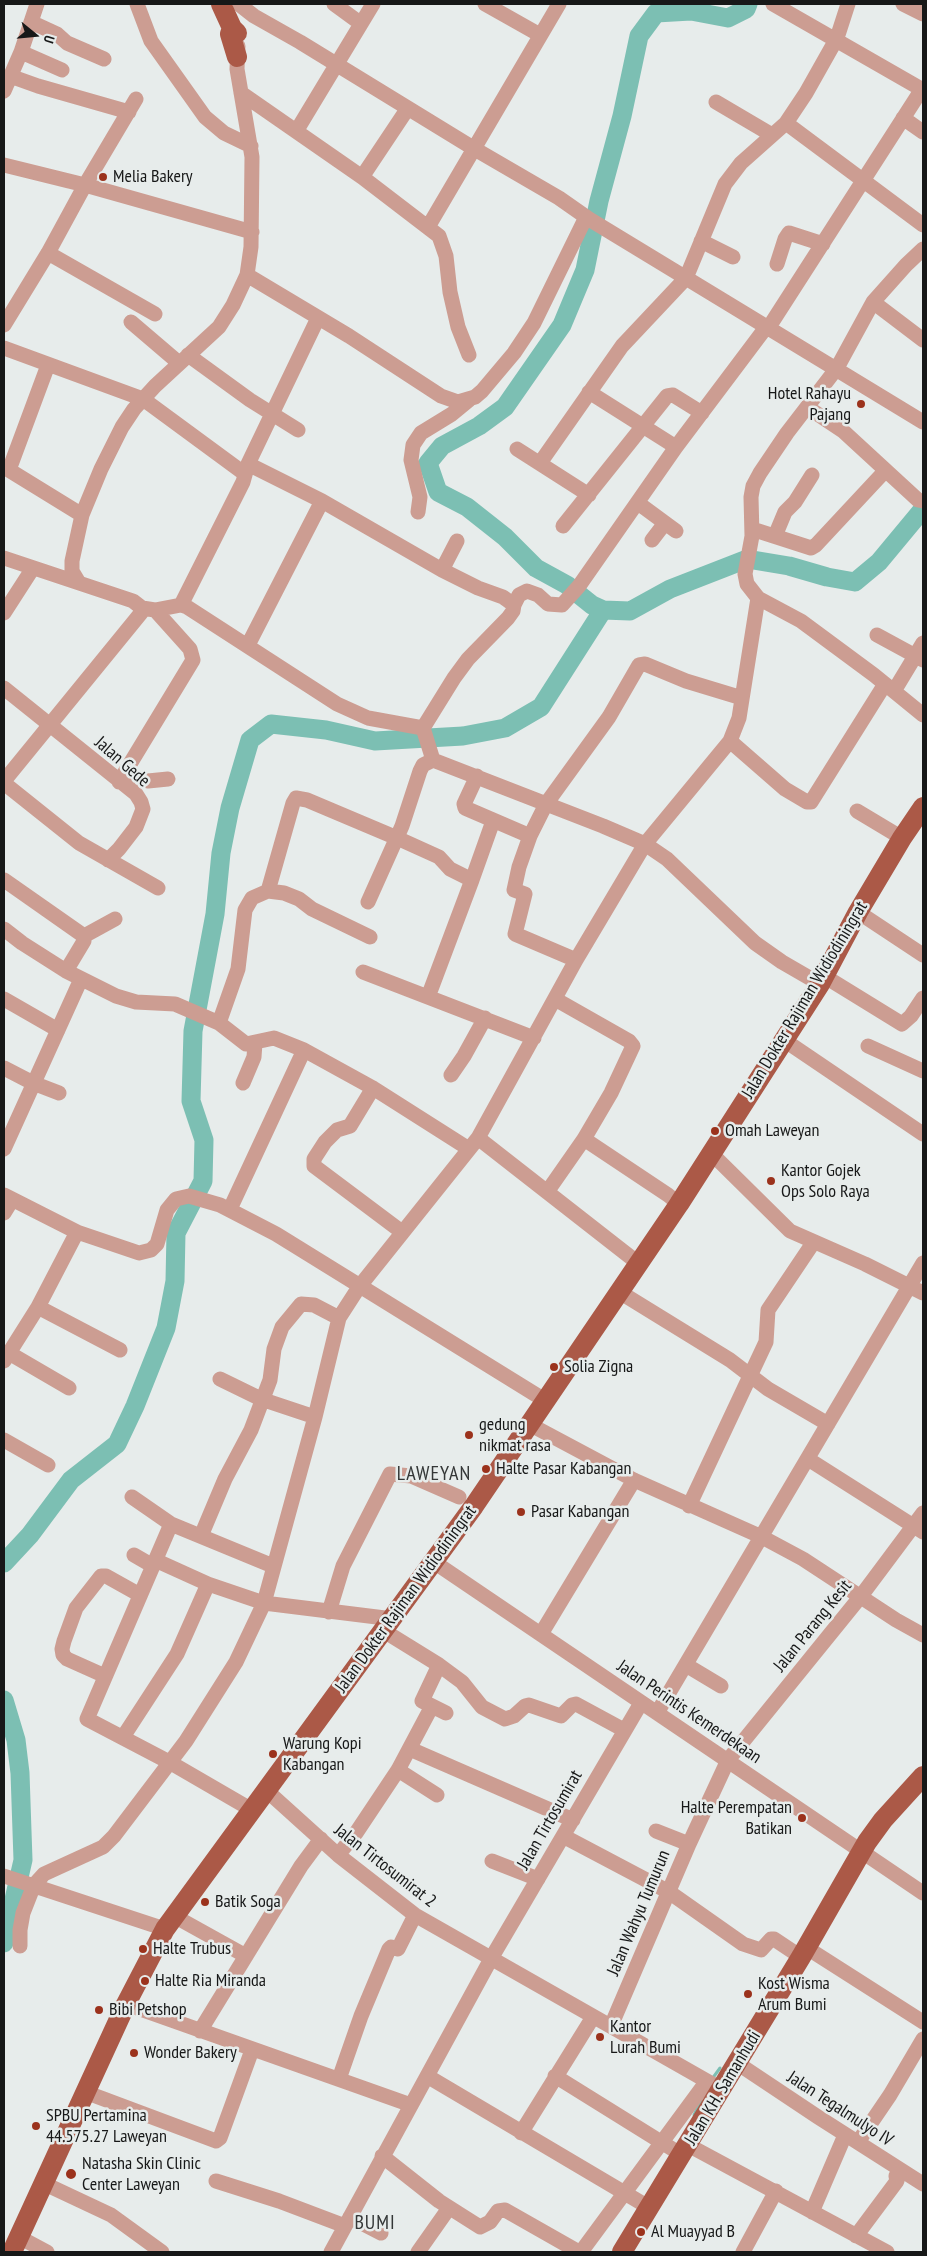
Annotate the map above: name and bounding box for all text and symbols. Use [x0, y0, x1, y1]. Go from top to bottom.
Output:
north arrow [10, 10, 60, 60]
text: U [40, 33, 59, 45]
place label: Melia Bakery [113, 166, 193, 188]
marker: Melia Bakery [97, 171, 109, 183]
place label: Hotel Rahayu Pajang [768, 383, 851, 426]
marker: Hotel Rahayu Pajang [855, 398, 867, 410]
street label: Jalan Gede [90, 732, 154, 792]
street label: Jalan Dokter Rajiman Widiodiningrat [738, 898, 872, 1102]
place label: Omah Laweyan [725, 1120, 819, 1142]
marker: Omah Laweyan [709, 1125, 721, 1137]
place label: Kantor Gojek Ops Solo Raya [781, 1160, 870, 1202]
marker: Kantor Gojek Ops Solo Raya [765, 1175, 777, 1187]
place label: Solia Zigna [564, 1356, 633, 1378]
marker: Solia Zigna [548, 1361, 560, 1373]
place label: gedung nikmat rasa [479, 1414, 551, 1456]
marker: gedung nikmat rasa [463, 1429, 475, 1441]
place label: Halte Pasar Kabangan [496, 1458, 631, 1480]
district label: LAWEYAN [396, 1462, 472, 1486]
marker: Halte Pasar Kabangan [480, 1463, 492, 1475]
street label: Jalan Dokter Rajiman Widiodiningrat [331, 1501, 481, 1697]
place label: Pasar Kabangan [531, 1501, 629, 1523]
marker: Pasar Kabangan [515, 1506, 527, 1518]
street label: Jalan Parang Kesit [769, 1576, 857, 1676]
street label: Jalan Perintis Kemerdekaan [613, 1656, 765, 1768]
place label: Warung Kopi Kabangan [283, 1733, 362, 1776]
marker: Warung Kopi Kabangan [267, 1748, 279, 1760]
street label: Jalan Tirtosumirat [513, 1766, 587, 1874]
place label: Halte Perempatan Batikan [681, 1797, 792, 1840]
marker: Halte Perempatan Batikan [796, 1812, 808, 1824]
street label: Jalan Tirtosumirat 2 [330, 1820, 440, 1912]
street label: Jalan Wahyu Tumurun [603, 1847, 675, 1979]
place label: Batik Soga [215, 1891, 281, 1913]
marker: Batik Soga [199, 1896, 211, 1908]
place label: Halte Trubus [153, 1938, 231, 1960]
marker: Halte Trubus [137, 1943, 149, 1955]
place label: Halte Ria Miranda [155, 1970, 266, 1992]
place label: Kost Wisma Arum Bumi [758, 1973, 830, 2016]
marker: Halte Ria Miranda [139, 1975, 151, 1987]
marker: Kost Wisma Arum Bumi [742, 1988, 754, 2000]
place label: Bibi Petshop [109, 1999, 187, 2021]
marker: Bibi Petshop [93, 2004, 105, 2016]
place label: Kantor Lurah Bumi [610, 2016, 681, 2058]
street label: Jalan KH. Samanhudi [680, 2027, 766, 2149]
marker: Kantor Lurah Bumi [594, 2031, 606, 2043]
place label: Wonder Bakery [144, 2042, 237, 2064]
marker: Wonder Bakery [128, 2047, 140, 2059]
street label: Jalan Tegalmulyo IV [783, 2067, 897, 2151]
place label: SPBU Pertamina 44.575.27 Laweyan [46, 2105, 167, 2148]
marker: SPBU Pertamina 44.575.27 Laweyan [30, 2120, 42, 2132]
place label: Natasha Skin Clinic Center Laweyan [82, 2153, 201, 2196]
marker: Natasha Skin Clinic Center Laweyan [64, 2167, 78, 2181]
district label: BUMI [354, 2211, 396, 2235]
place label: Al Muayyad B [651, 2221, 735, 2243]
marker: Al Muayyad B [635, 2226, 647, 2238]

